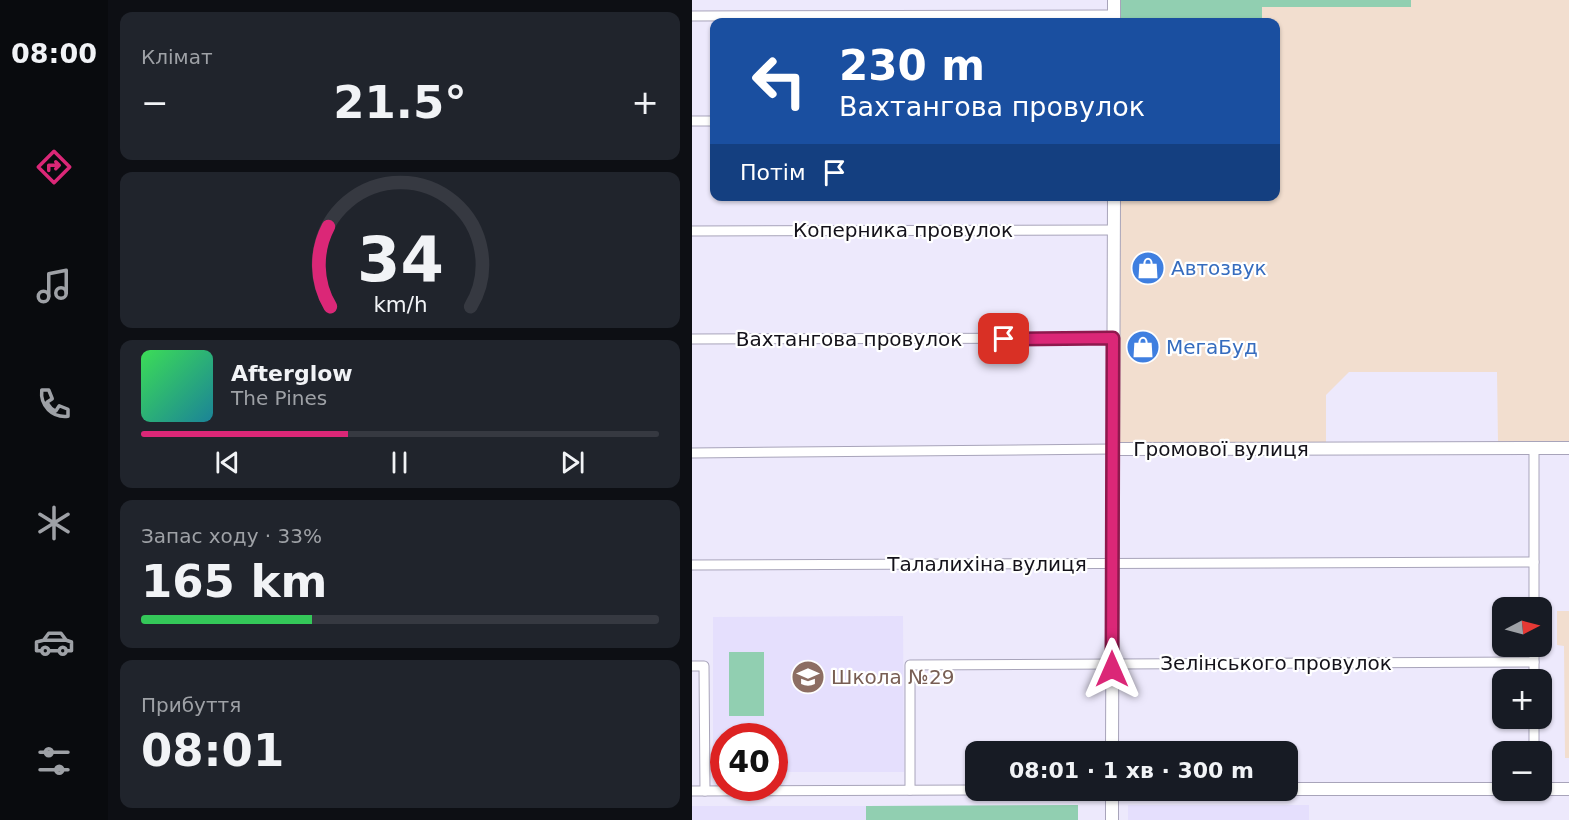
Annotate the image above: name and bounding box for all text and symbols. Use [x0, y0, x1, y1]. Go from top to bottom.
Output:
text: 08:00 [11, 38, 97, 69]
text: 230 m [839, 41, 985, 90]
icon: left [740, 42, 818, 120]
text: Клімат [141, 45, 213, 69]
text: 21.5° [333, 76, 467, 129]
text: − [141, 83, 169, 122]
text: + [631, 83, 659, 122]
text: Вахтангова провулок [839, 91, 1145, 122]
icon: directions [33, 146, 75, 188]
icon: arrive [818, 156, 851, 189]
text: Потім [740, 160, 806, 185]
street label: Коперника провулок [793, 218, 1013, 242]
text: 34 [357, 223, 443, 296]
shop icon: Автозвук [1130, 250, 1166, 286]
place label: Автозвук [1171, 256, 1267, 280]
icon: music [33, 265, 75, 307]
text: km/h [373, 292, 427, 317]
pin [978, 313, 1029, 364]
icon: arrive [987, 322, 1020, 355]
street label: Вахтангова провулок [736, 327, 962, 351]
shop icon: МегаБуд [1125, 329, 1161, 365]
place label: МегаБуд [1166, 335, 1258, 359]
text: Afterglow [231, 361, 353, 386]
icon: phone [33, 383, 75, 425]
text: The Pines [231, 386, 327, 410]
street label: Громової вулиця [1133, 437, 1309, 461]
icon: previous [211, 446, 244, 479]
icon: pause [383, 446, 416, 479]
icon: next [556, 446, 589, 479]
icon: climate [33, 502, 75, 544]
text: Запас ходу · 33% [141, 524, 322, 548]
street label: Талалихіна вулиця [886, 552, 1087, 576]
text: 165 km [141, 555, 327, 608]
north arrow [1492, 597, 1552, 657]
map controls [1492, 597, 1552, 801]
icon: car [33, 621, 75, 663]
position arrow [1080, 637, 1144, 701]
street label: Зелінського провулок [1160, 651, 1392, 675]
school or university icon: Школа №29 [790, 659, 826, 695]
place label: Школа №29 [831, 665, 954, 689]
button: + [1492, 669, 1552, 729]
text: Прибуття [141, 693, 241, 717]
speed limit sign: 40 [710, 723, 788, 801]
text: 08:01 [141, 724, 284, 777]
icon: filters [33, 740, 75, 782]
button: − [1492, 741, 1552, 801]
text: 08:01 · 1 хв · 300 m [1009, 758, 1254, 783]

